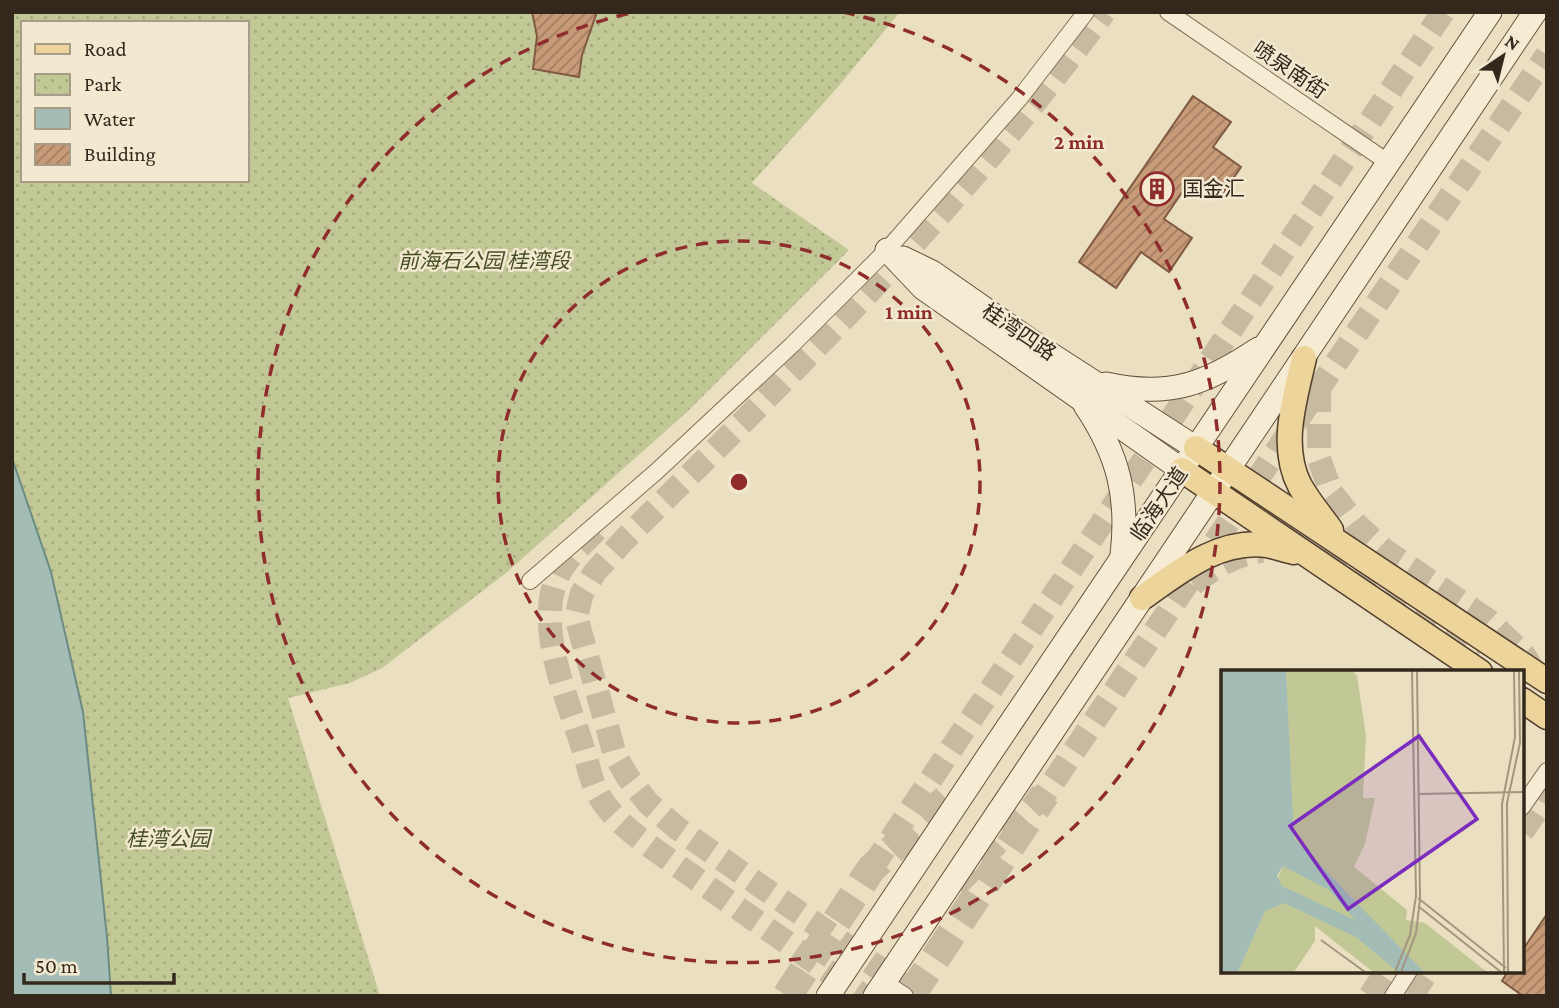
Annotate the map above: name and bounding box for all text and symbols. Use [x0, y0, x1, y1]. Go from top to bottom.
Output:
legend [21, 21, 248, 182]
north arrow [1468, 21, 1538, 91]
text: N [1501, 30, 1524, 55]
text: Road [84, 37, 127, 61]
street label: 喷泉南街 [1248, 37, 1332, 103]
text: Park [84, 72, 121, 96]
text: Water [84, 107, 136, 131]
text: 2 min [1054, 130, 1104, 154]
text: Building [84, 142, 156, 166]
building icon: 国金汇 [1138, 170, 1176, 208]
place label: 国金汇 [1182, 177, 1245, 201]
park label: 前海石公园 桂湾段 [398, 249, 572, 273]
street label: 桂湾四路 [977, 299, 1061, 365]
text: 1 min [885, 300, 933, 324]
street label: 临海大道 [1126, 462, 1192, 546]
centre of rings [727, 470, 751, 494]
inset map [1221, 670, 1524, 973]
park label: 桂湾公园 [126, 827, 213, 851]
scale bar [24, 942, 175, 986]
text: 50 m [35, 954, 78, 978]

